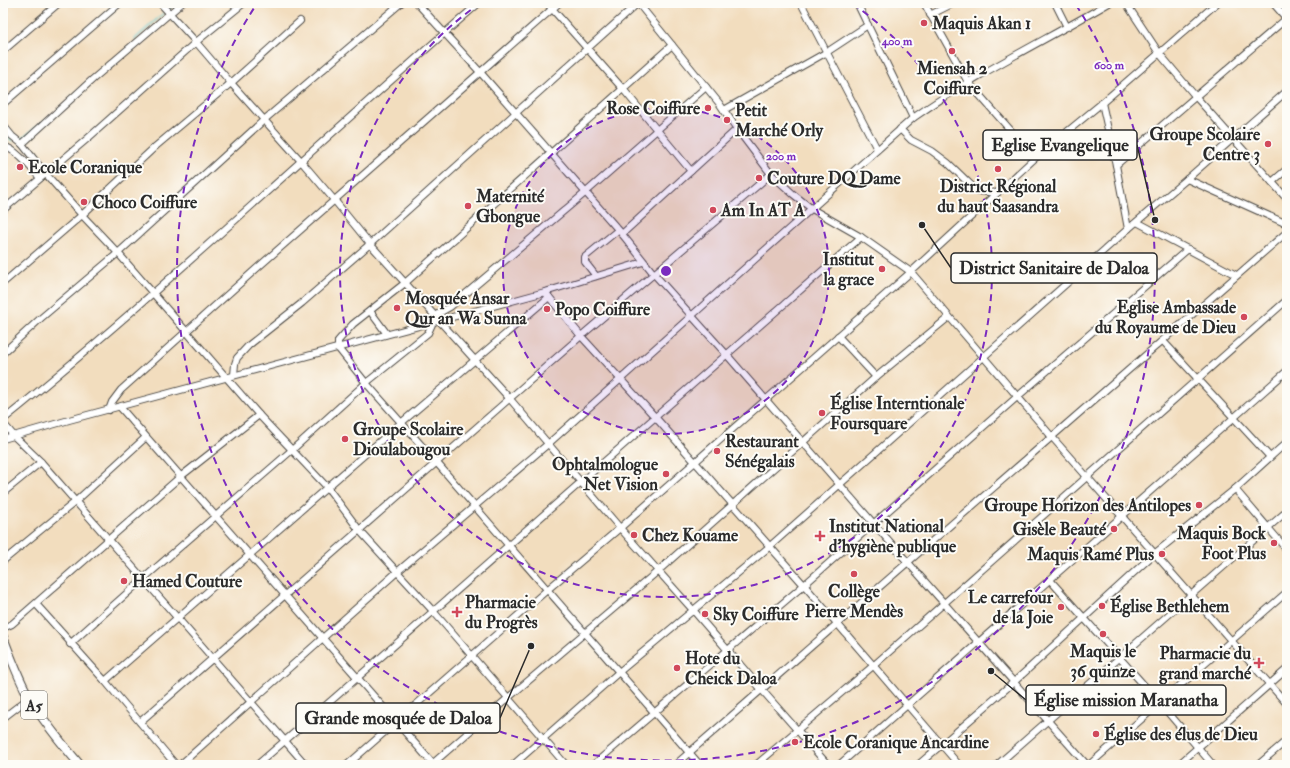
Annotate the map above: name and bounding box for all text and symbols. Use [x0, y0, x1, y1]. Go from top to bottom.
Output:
place label: Maquis Akan 1 [931, 13, 1031, 35]
marker: Maquis Akan 1 [919, 18, 929, 28]
text: 400 m [881, 34, 913, 49]
marker: Miensah 2 Coiffure [947, 46, 957, 56]
place label: Miensah 2 Coiffure [916, 58, 988, 99]
text: 600 m [1094, 58, 1125, 73]
place label: Rose Coiffure [606, 98, 701, 119]
place label: Petit Marché Orly [734, 100, 823, 142]
marker: Rose Coiffure [703, 103, 713, 113]
marker: Petit Marché Orly [722, 115, 732, 125]
place label: Groupe Scolaire Centre 3 [1150, 124, 1261, 165]
callout: Eglise Evangelique [983, 130, 1137, 160]
text: Eglise Evangelique [991, 134, 1129, 157]
marker: Groupe Scolaire Centre 3 [1263, 139, 1273, 149]
text: 200 m [766, 149, 797, 164]
place label: Ecole Coranique [28, 157, 143, 179]
marker: Ecole Coranique [15, 162, 25, 172]
marker: District Régional du haut Saasandra [993, 164, 1003, 174]
place label: Couture DQ Dame [767, 168, 901, 189]
marker: Couture DQ Dame [754, 173, 764, 183]
place label: District Régional du haut Saasandra [937, 176, 1060, 217]
place label: Maternité Gbongue [475, 186, 545, 228]
place label: Choco Coiffure [92, 192, 198, 213]
marker: Choco Coiffure [79, 197, 89, 207]
place label: Am In AT A [720, 200, 805, 221]
marker: Maternité Gbongue [463, 201, 473, 211]
marker: Am In AT A [708, 205, 718, 215]
place label: Institut la grace [822, 249, 875, 291]
callout: District Sanitaire de Daloa [951, 253, 1157, 283]
text: District Sanitaire de Daloa [959, 257, 1150, 280]
centre of rings [659, 264, 673, 278]
marker: Institut la grace [877, 264, 887, 274]
place label: Mosquée Ansar Qur an Wa Sunna [404, 288, 527, 329]
place label: Eglise Ambassade du Royaume de Dieu [1095, 297, 1237, 339]
place label: Popo Coiffure [555, 299, 651, 321]
marker: Mosquée Ansar Qur an Wa Sunna [392, 303, 402, 313]
marker: Popo Coiffure [542, 304, 552, 314]
marker: Eglise Ambassade du Royaume de Dieu [1239, 312, 1249, 322]
place label: Église Interntionale Foursquare [830, 391, 965, 435]
marker: Église Interntionale Foursquare [817, 408, 827, 418]
place label: Groupe Scolaire Dioulabougou [353, 419, 464, 461]
place label: Restaurant Sénégalais [725, 431, 799, 473]
marker: Groupe Scolaire Dioulabougou [340, 434, 350, 444]
marker: Restaurant Sénégalais [712, 446, 722, 456]
place label: Ophtalmologue Net Vision [552, 454, 659, 495]
marker: Ophtalmologue Net Vision [661, 469, 671, 479]
place label: Groupe Horizon des Antilopes [984, 495, 1191, 517]
marker: Groupe Horizon des Antilopes [1194, 500, 1204, 510]
place label: Institut National d'hygiène publique [829, 516, 957, 558]
place label: Gisèle Beauté [1013, 519, 1107, 540]
place label: Maquis Bock Foot Plus [1176, 523, 1267, 564]
marker: Gisèle Beauté [1109, 524, 1119, 534]
place label: Chez Kouame [642, 525, 739, 546]
marker: Chez Kouame [629, 530, 639, 540]
marker: Institut National d'hygiène publique [814, 530, 826, 542]
marker: Maquis Bock Foot Plus [1269, 538, 1279, 548]
place label: Maquis Ramé Plus [1026, 544, 1154, 566]
marker: Maquis Ramé Plus [1157, 549, 1167, 559]
marker: Collège Pierre Mendès [849, 569, 859, 579]
place label: Hamed Couture [132, 571, 243, 592]
marker: Hamed Couture [119, 576, 129, 586]
place label: Collège Pierre Mendès [805, 581, 903, 622]
place label: Le carrefour de la Joie [968, 587, 1054, 629]
place label: Pharmacie du Progrès [465, 592, 538, 634]
place label: Église Bethlehem [1110, 594, 1230, 618]
marker: Église Bethlehem [1097, 601, 1107, 611]
marker: Le carrefour de la Joie [1056, 602, 1066, 612]
place label: Sky Coiffure [713, 604, 800, 626]
marker: Pharmacie du Progrès [452, 607, 462, 617]
marker: Sky Coiffure [700, 609, 710, 619]
marker: Maquis le 36 quinze [1098, 629, 1108, 639]
place label: Maquis le 36 quinze [1069, 641, 1137, 683]
place label: Pharmacie du grand marché [1158, 643, 1252, 685]
place label: Hote du Cheick Daloa [685, 648, 778, 689]
marker: Pharmacie du grand marché [1254, 658, 1264, 668]
marker: Hote du Cheick Daloa [672, 663, 682, 673]
callout: Église mission Maranatha [1026, 685, 1226, 715]
text: Église mission Maranatha [1034, 688, 1219, 712]
road number: A5 [21, 691, 47, 719]
callout: Grande mosquée de Daloa [296, 703, 500, 733]
text: Grande mosquée de Daloa [304, 707, 492, 730]
place label: Église des élus de Dieu [1104, 722, 1258, 746]
marker: Église des élus de Dieu [1091, 729, 1101, 739]
place label: Ecole Coranique Ancardine [803, 732, 990, 754]
marker: Ecole Coranique Ancardine [790, 737, 800, 747]

